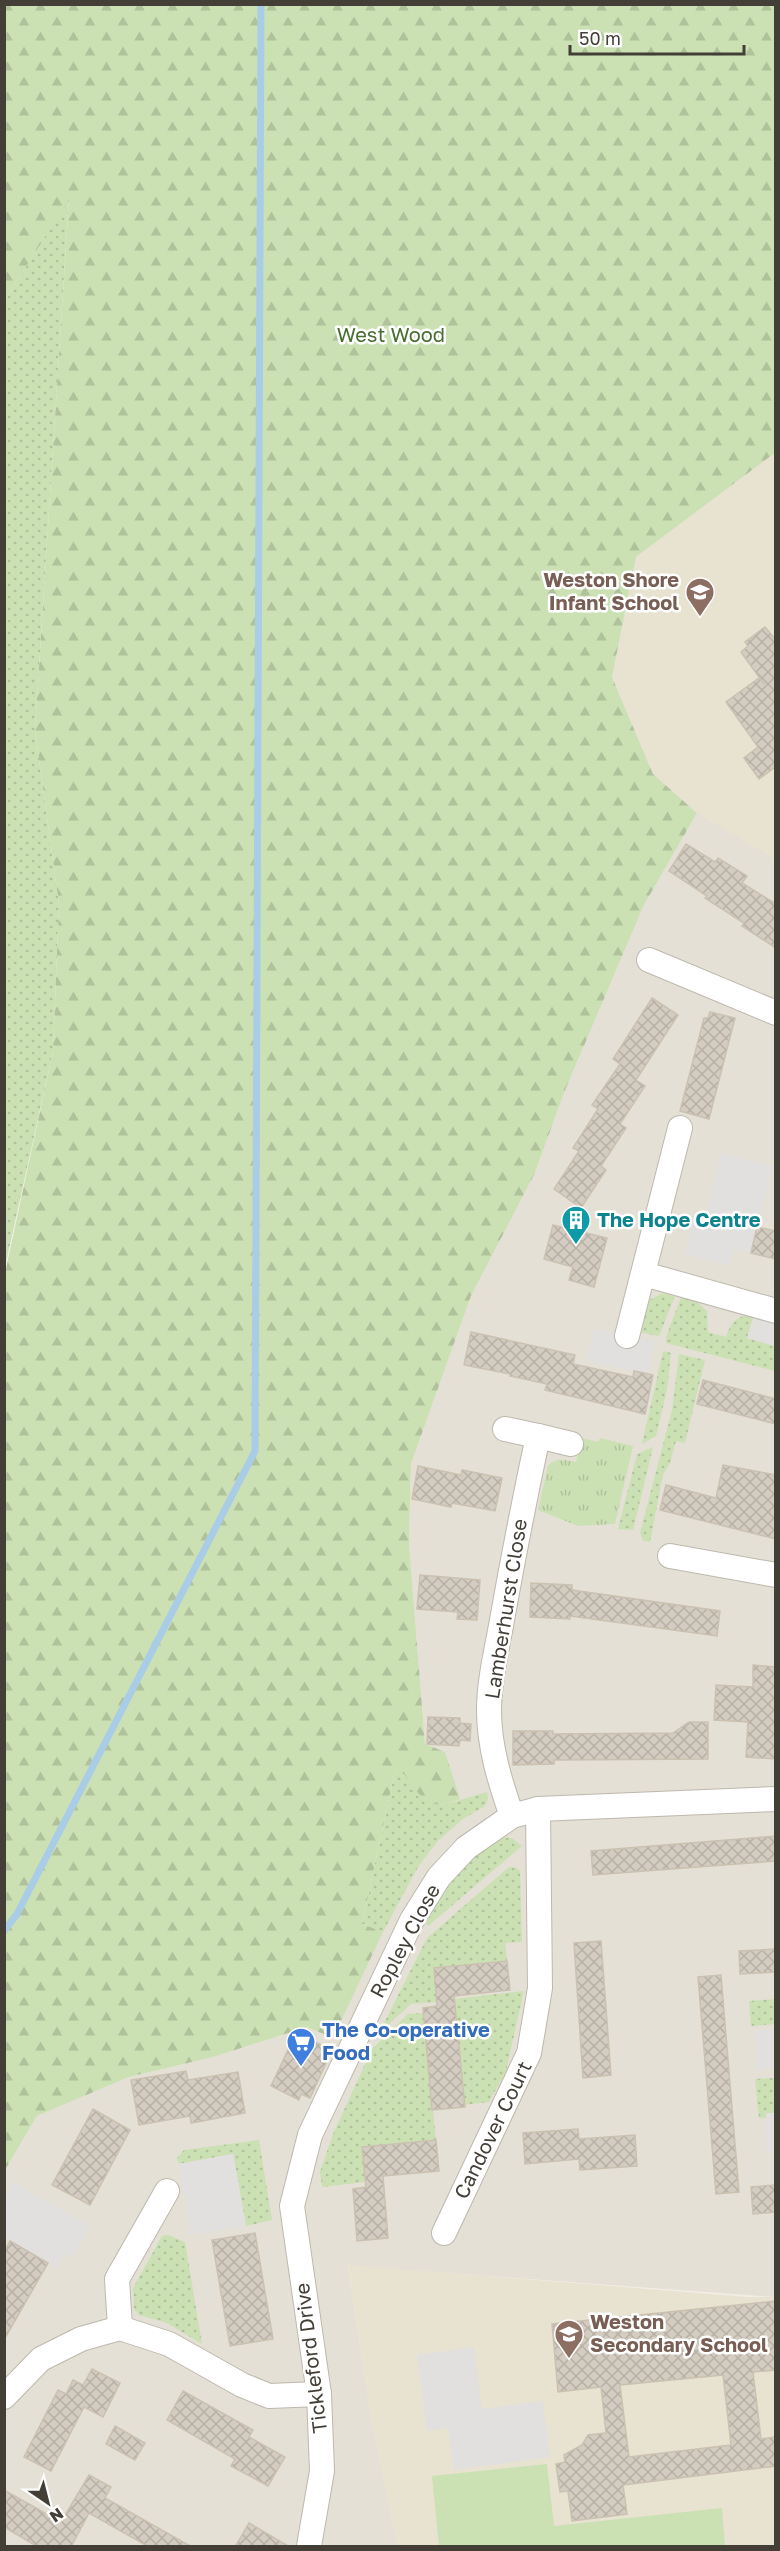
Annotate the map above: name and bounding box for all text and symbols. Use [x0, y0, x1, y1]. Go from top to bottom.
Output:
scale bar [570, 18, 744, 56]
text: 50 m [579, 27, 621, 49]
park label: West Wood [337, 322, 445, 346]
place label: Weston Shore Infant School [543, 567, 679, 614]
school or university icon: Weston Shore Infant School [684, 576, 716, 618]
building icon: The Hope Centre [560, 1204, 592, 1246]
place label: The Hope Centre [597, 1207, 761, 1231]
street label: Lamberhurst Close [479, 1517, 531, 1701]
street label: Ropley Close [364, 1880, 444, 2001]
place label: The Co-operative Food [322, 2017, 490, 2064]
supermarket icon: The Co-operative Food [285, 2026, 317, 2068]
street label: Candover Court [448, 2057, 536, 2202]
street label: Tickleford Drive [289, 2282, 331, 2435]
place label: Weston Secondary School [590, 2309, 768, 2356]
school or university icon: Weston Secondary School [553, 2318, 585, 2360]
north arrow [18, 2473, 78, 2533]
text: N [46, 2504, 67, 2527]

